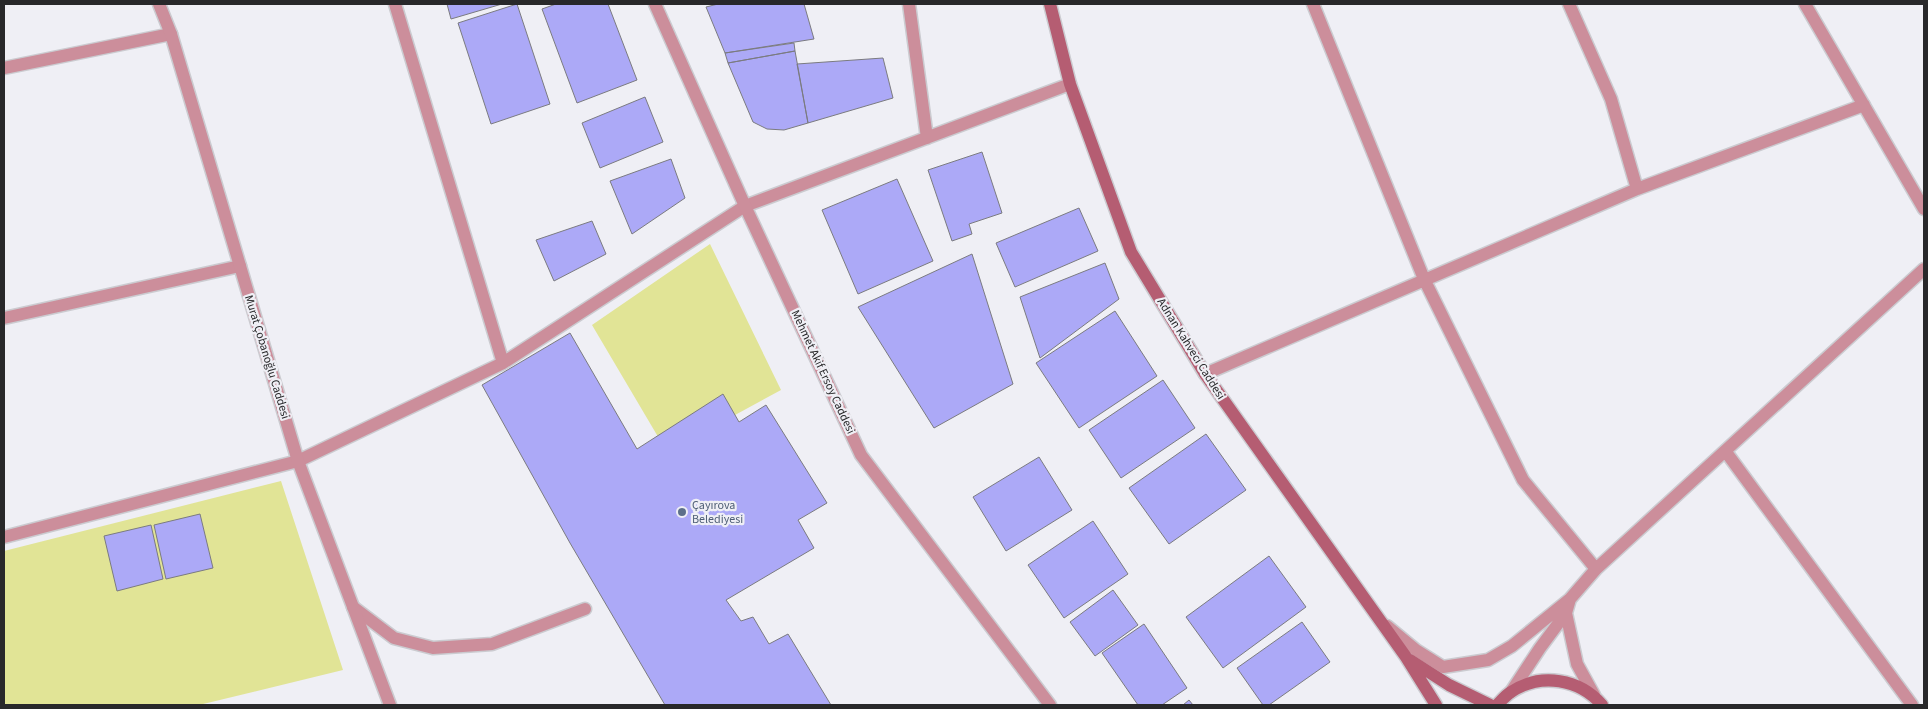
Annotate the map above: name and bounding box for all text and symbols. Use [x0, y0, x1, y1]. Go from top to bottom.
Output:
street label: Murat Çobanoğlu Caddesi [240, 293, 294, 421]
street label: Adnan Kahveci Caddesi [1153, 295, 1229, 403]
street label: Mehmet Akif Ersoy Caddesi [787, 307, 859, 437]
place label: Çayırova Belediyesi [692, 497, 743, 528]
marker: Çayırova Belediyesi [676, 506, 688, 518]

